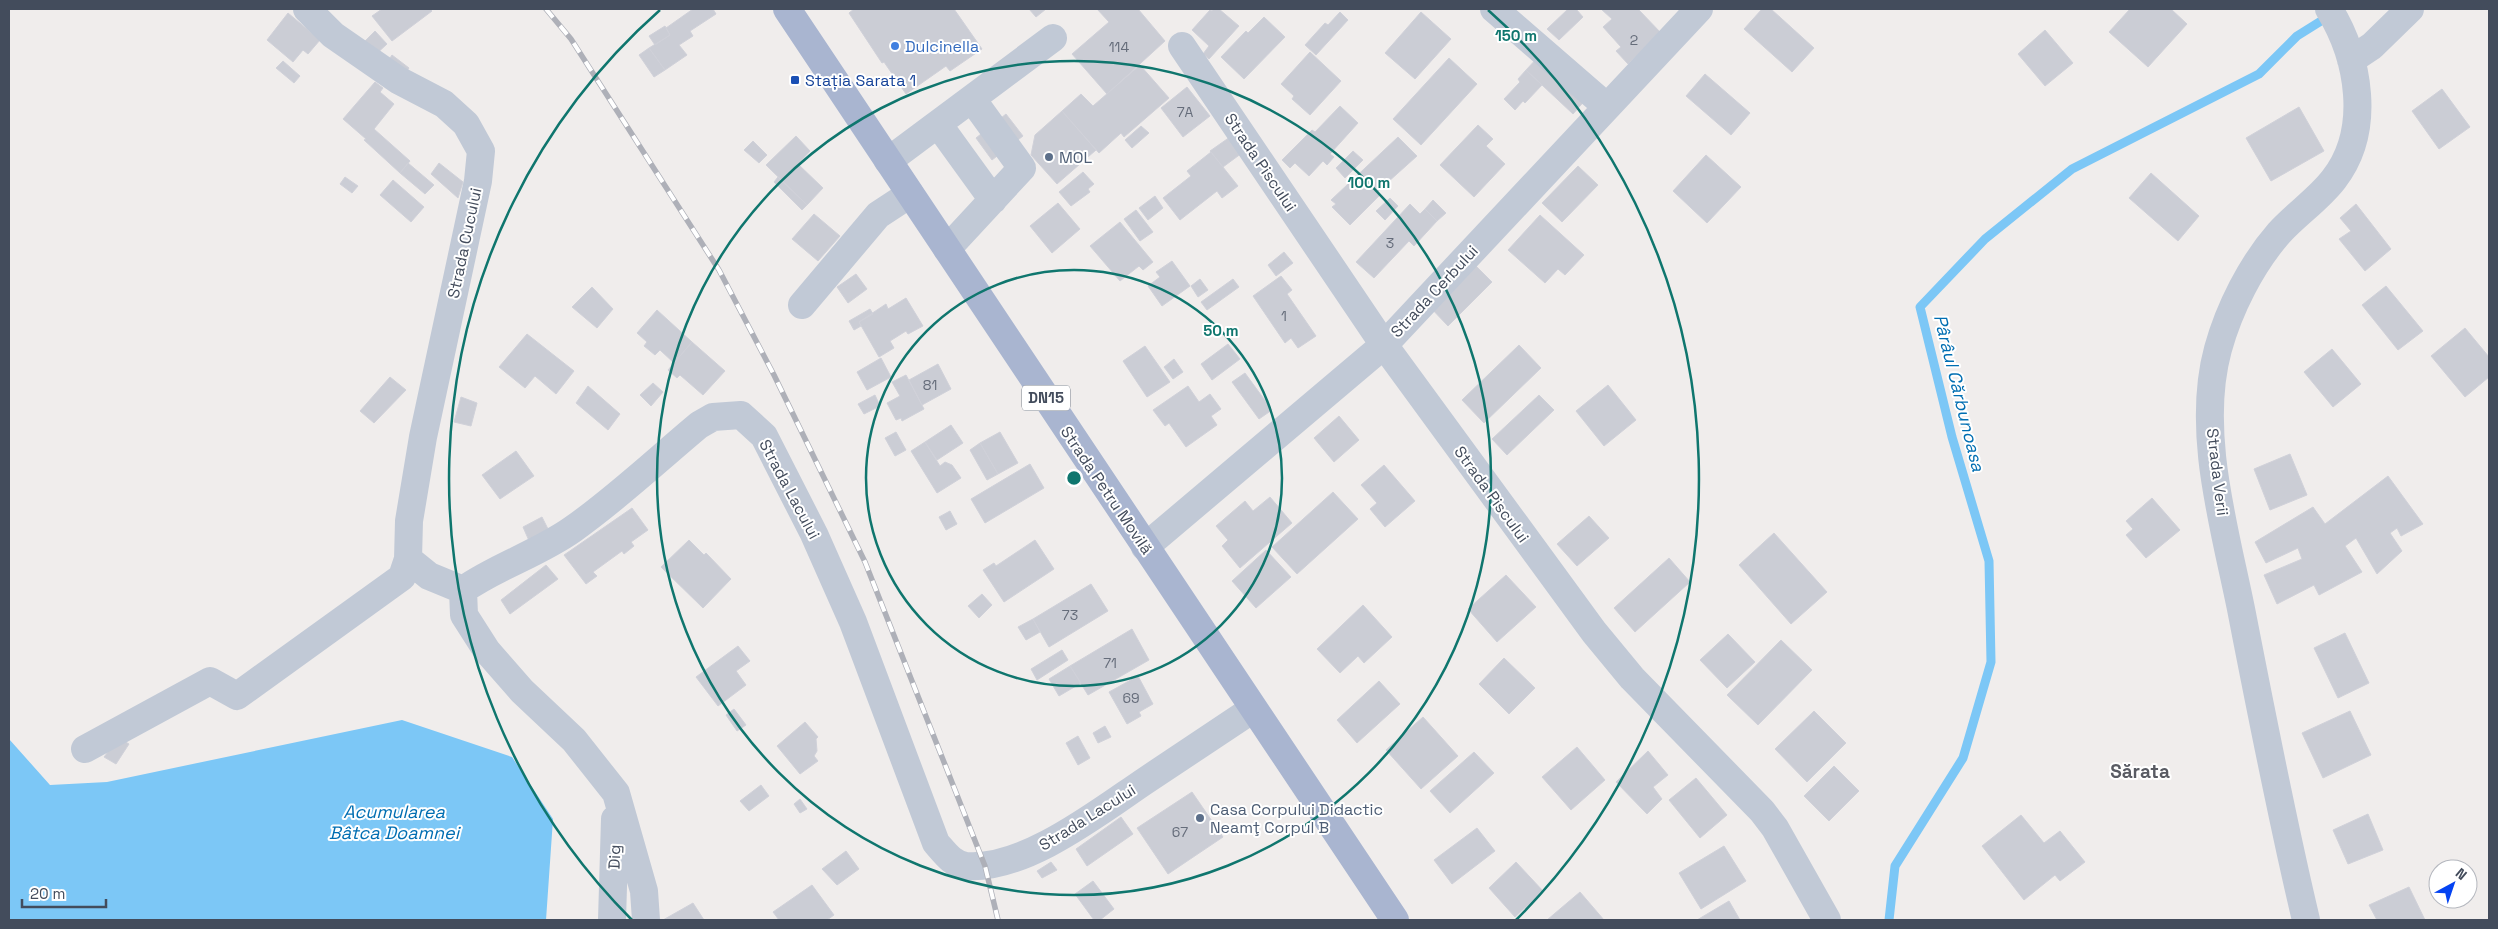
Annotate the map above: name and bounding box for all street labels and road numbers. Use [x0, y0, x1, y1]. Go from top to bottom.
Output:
street label: Strada Piscului [1220, 109, 1301, 216]
street label: Strada Cucului [443, 186, 486, 300]
street label: Strada Cerbului [1386, 241, 1483, 342]
road number: DN15 [1022, 386, 1070, 410]
street label: Strada Petru Movilă [1056, 422, 1157, 558]
street label: Strada Verii [2202, 427, 2233, 517]
street label: Strada Lacului [754, 436, 825, 543]
street label: Strada Piscului [1449, 442, 1534, 547]
street label: Strada Lacului [1035, 779, 1140, 856]
street label: Dig [604, 844, 625, 870]

